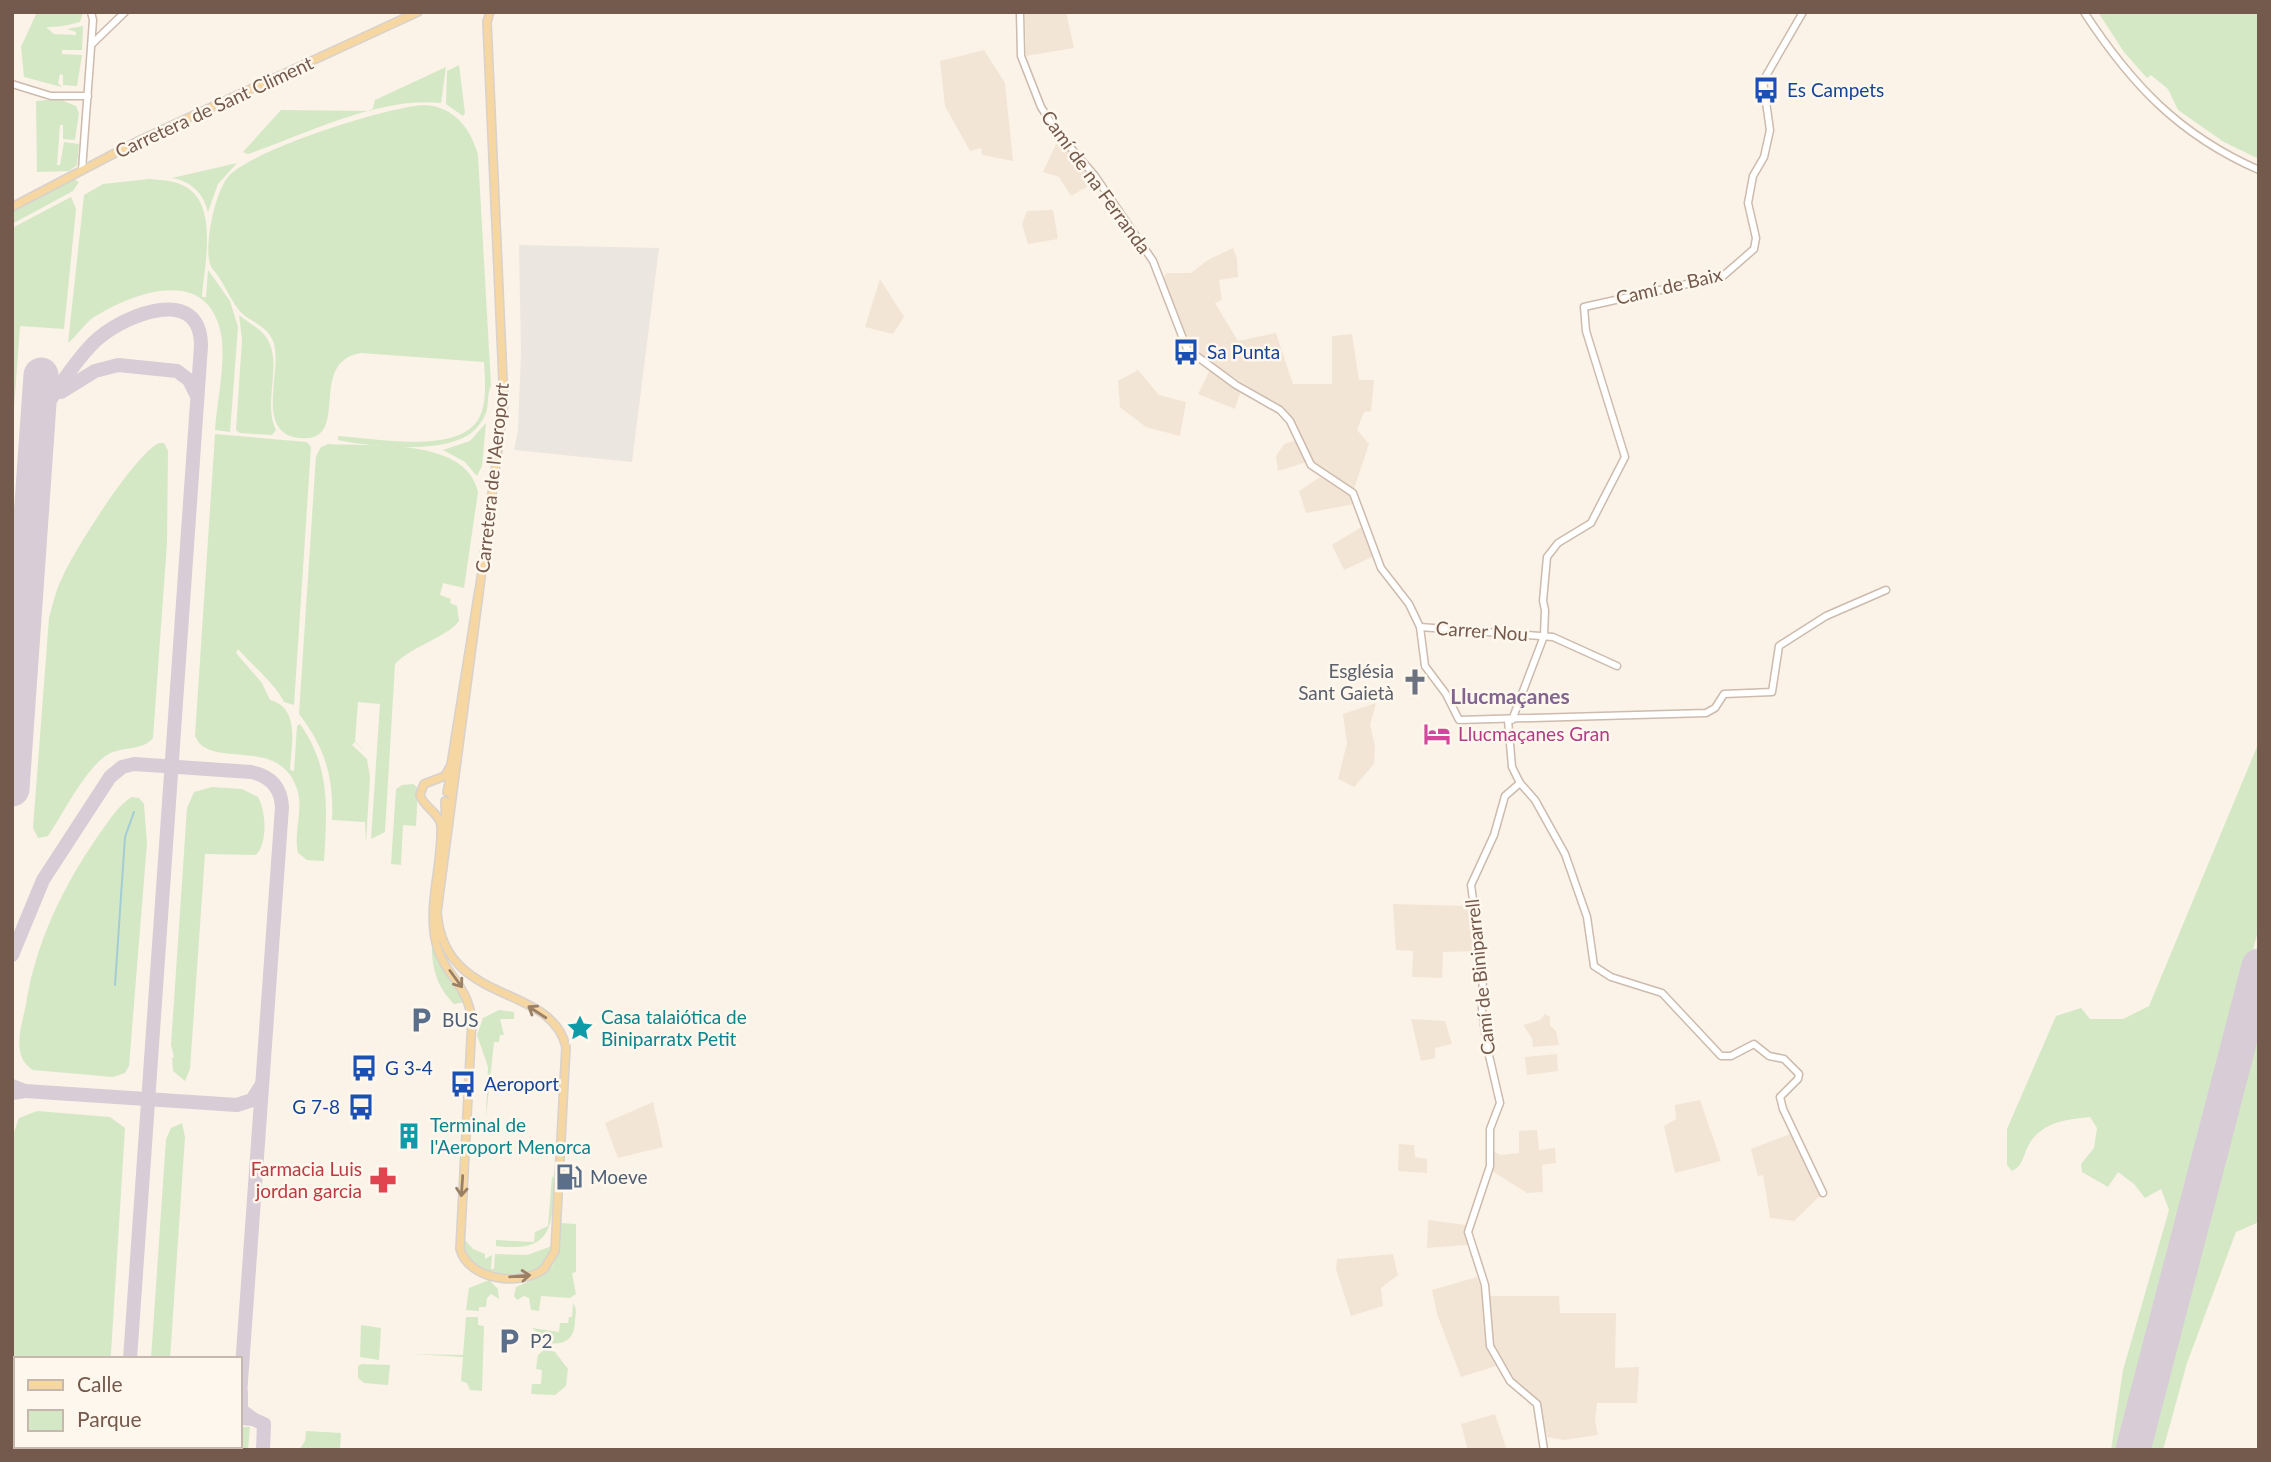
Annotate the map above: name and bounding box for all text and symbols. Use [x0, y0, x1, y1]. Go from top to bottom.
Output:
street label: Carretera de Sant Climent [111, 51, 316, 162]
bus stop icon: Es Campets [1751, 75, 1781, 105]
place label: Es Campets [1787, 78, 1884, 101]
street label: Camí de na Ferranda [1037, 106, 1156, 258]
street label: Camí de Baix [1614, 262, 1725, 309]
bus stop icon: Sa Punta [1171, 337, 1201, 367]
place label: Sa Punta [1207, 340, 1280, 363]
street label: Carretera de l'Aeroport [470, 381, 513, 574]
street label: Carrer Nou [1435, 616, 1529, 645]
place label: Església Sant Gaietà [1298, 659, 1394, 704]
church icon: Església Sant Gaietà [1400, 667, 1430, 697]
district label: Llucmaçanes [1450, 683, 1570, 708]
hotel icon: Llucmaçanes Gran [1422, 719, 1452, 749]
place label: Llucmaçanes Gran [1458, 722, 1610, 745]
street label: Camí de Biniparrell [1460, 898, 1499, 1056]
one-way arrow [449, 969, 464, 988]
parking icon: BUS [406, 1005, 436, 1035]
one-way arrow [528, 1005, 547, 1020]
place label: Casa talaiótica de Biniparratx Petit [601, 1005, 747, 1050]
place label: BUS [442, 1008, 479, 1031]
place icon: Casa talaiótica de Biniparratx Petit [565, 1013, 595, 1043]
bus stop icon: G 3-4 [349, 1053, 379, 1083]
place label: G 3-4 [385, 1056, 433, 1079]
bus stop icon: Aeroport [448, 1069, 478, 1099]
place label: Aeroport [484, 1072, 559, 1095]
bus stop icon: G 7-8 [346, 1092, 376, 1122]
place label: G 7-8 [292, 1095, 340, 1118]
place label: Terminal de l'Aeroport Menorca [430, 1113, 591, 1158]
building icon: Terminal de l'Aeroport Menorca [394, 1121, 424, 1151]
place label: Farmacia Luis jordan garcia [251, 1157, 362, 1202]
fuel station icon: Moeve [554, 1162, 584, 1192]
pharmacy icon: Farmacia Luis jordan garcia [368, 1165, 398, 1195]
place label: Moeve [590, 1165, 648, 1188]
one-way arrow [455, 1174, 468, 1197]
one-way arrow [508, 1269, 531, 1282]
parking icon: P2 [494, 1326, 524, 1356]
place label: P2 [530, 1329, 552, 1352]
legend [14, 1357, 242, 1448]
text: Calle [77, 1371, 122, 1396]
text: Parque [77, 1406, 142, 1431]

